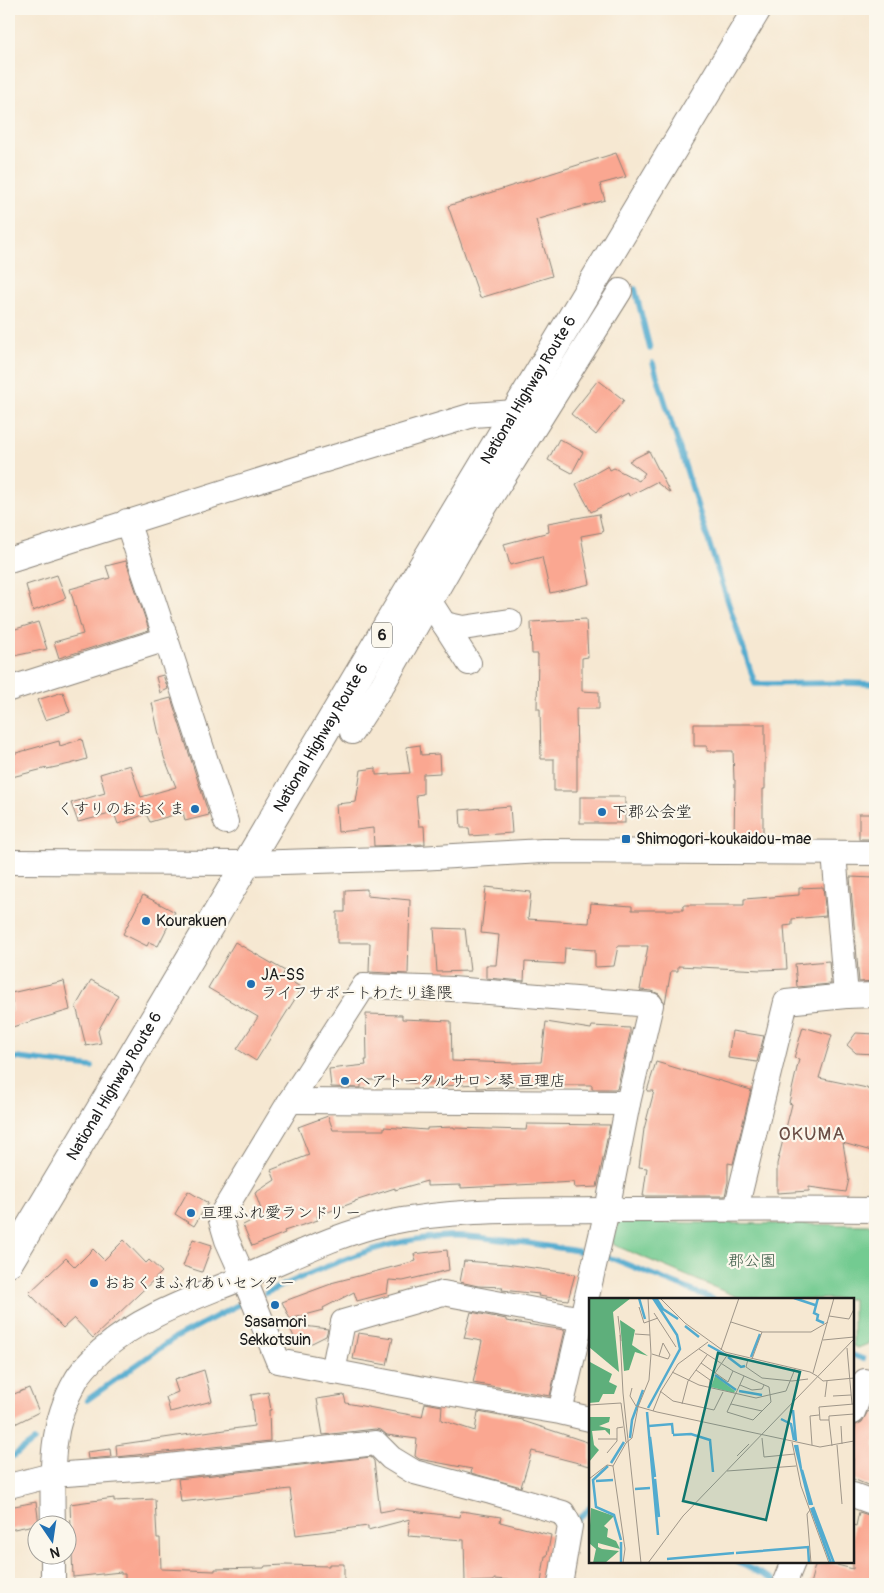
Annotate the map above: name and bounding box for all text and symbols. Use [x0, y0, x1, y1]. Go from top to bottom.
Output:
street label: National Highway Route 6 [476, 312, 581, 468]
road number: 6 [372, 622, 392, 648]
street label: National Highway Route 6 [269, 660, 373, 816]
place label: くすりのおおくま [57, 799, 185, 819]
place label: 下郡公会堂 [612, 802, 692, 822]
marker: くすりのおおくま [189, 803, 201, 815]
marker: 下郡公会堂 [596, 806, 608, 818]
place label: Shimogori-koukaidou-mae [636, 829, 811, 849]
marker: Shimogori-koukaidou-mae [620, 833, 632, 845]
place label: Kourakuen [156, 911, 227, 931]
marker: Kourakuen [140, 915, 152, 927]
place label: JA-SS ライフサポートわたり逢隈 [261, 965, 452, 1003]
marker: JA-SS ライフサポートわたり逢隈 [245, 978, 257, 990]
street label: National Highway Route 6 [62, 1008, 166, 1164]
place label: ヘアトータルサロン琴 亘理店 [355, 1071, 566, 1091]
marker: ヘアトータルサロン琴 亘理店 [339, 1075, 351, 1087]
district label: OKUMA [778, 1122, 846, 1146]
place label: 亘理ふれ愛ランドリー [201, 1203, 361, 1223]
marker: 亘理ふれ愛ランドリー [185, 1207, 197, 1219]
park label: 郡公園 [728, 1251, 776, 1271]
place label: おおくまふれあいセンター [104, 1273, 295, 1293]
marker: おおくまふれあいセンター [88, 1277, 100, 1289]
inset map [589, 1298, 854, 1563]
marker: Sasamori Sekkotsuin [269, 1299, 281, 1311]
place label: Sasamori Sekkotsuin [239, 1312, 311, 1350]
north arrow [28, 1516, 78, 1566]
text: N [48, 1543, 61, 1562]

